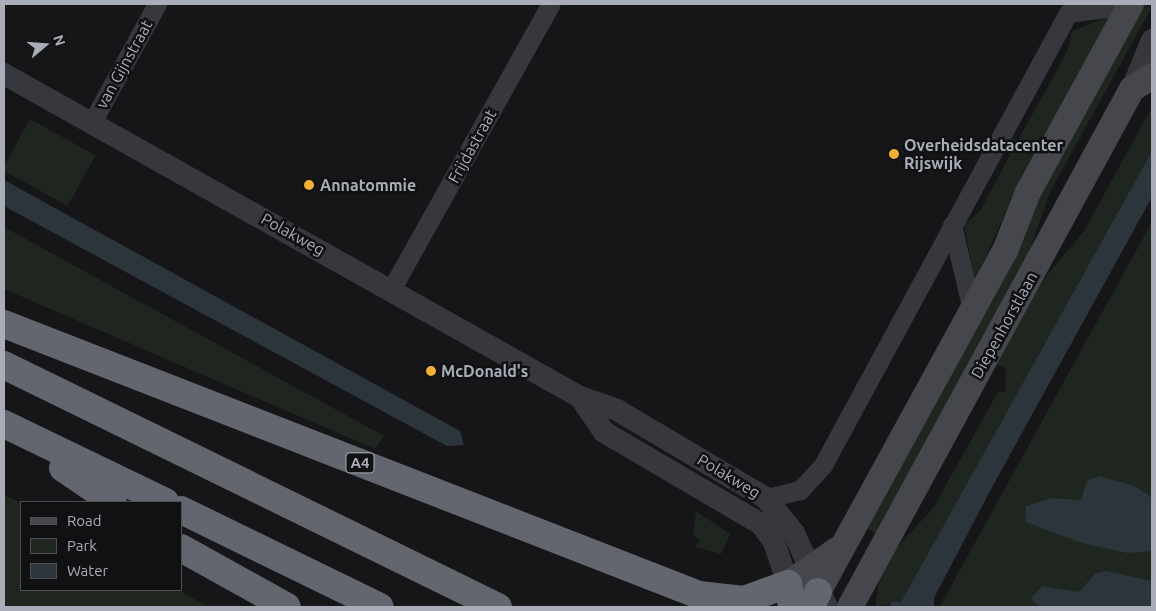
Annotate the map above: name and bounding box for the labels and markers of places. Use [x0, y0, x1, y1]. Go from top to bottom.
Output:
place label: Overheidsdatacenter Rijswijk [904, 135, 1063, 173]
marker: Overheidsdatacenter Rijswijk [888, 148, 900, 160]
place label: Annatommie [320, 175, 416, 195]
marker: Annatommie [302, 178, 316, 192]
place label: McDonald's [441, 361, 528, 381]
marker: McDonald's [425, 365, 437, 377]

